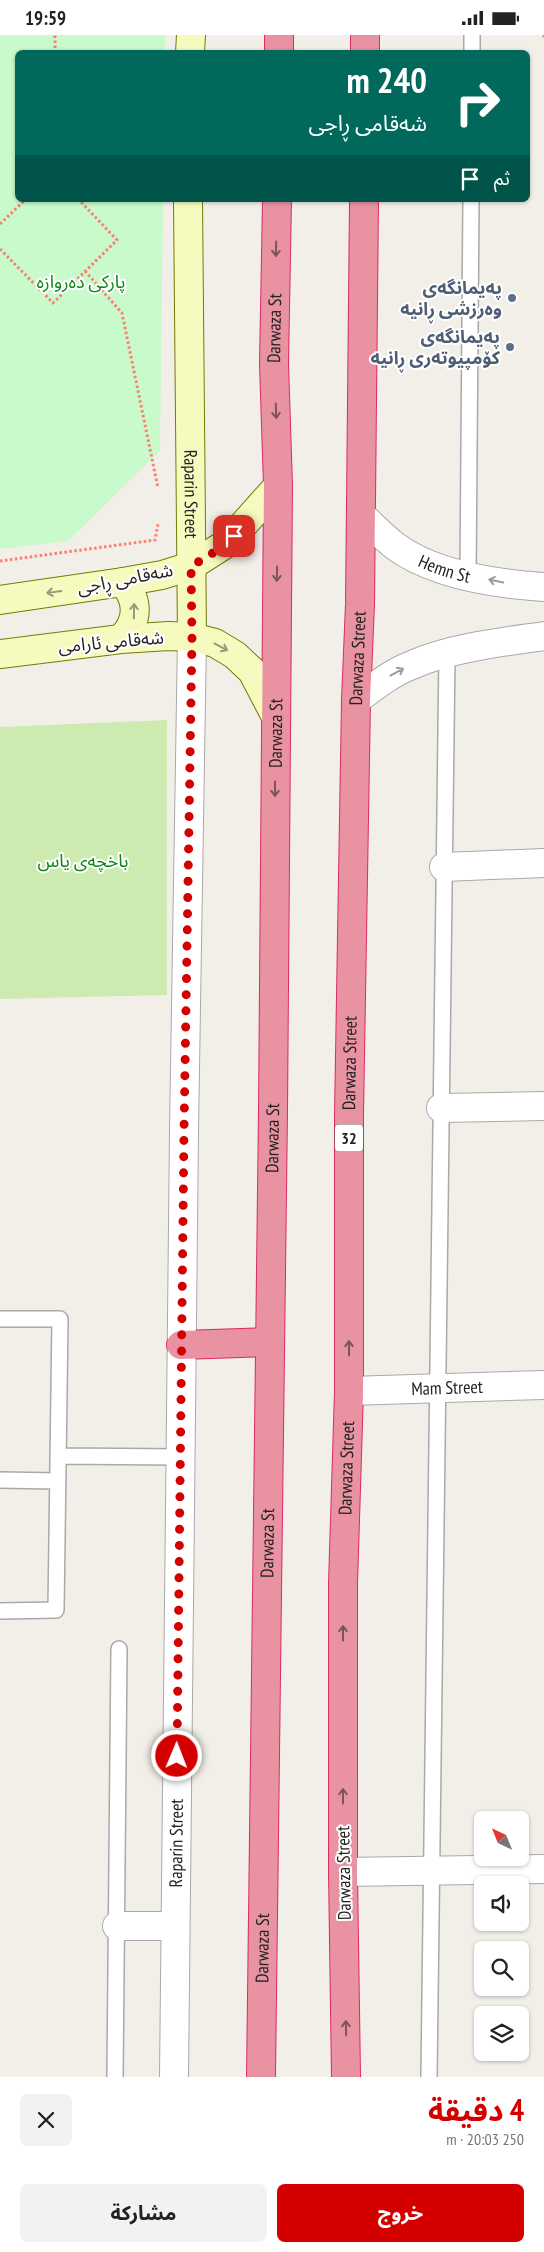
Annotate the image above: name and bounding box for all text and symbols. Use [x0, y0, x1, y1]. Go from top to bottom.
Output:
text: 19:59 [25, 6, 66, 30]
text: 240 m [346, 57, 427, 103]
icon: right [445, 70, 510, 135]
text: شەقامی ڕاجی [309, 109, 427, 137]
icon: arrive [456, 165, 484, 193]
text: ثم [494, 166, 510, 190]
one-way arrow [271, 240, 281, 256]
park label: پارکی دەروازە [37, 270, 125, 293]
place label: پەیمانگەی وەرزشی ڕانیە [400, 276, 502, 324]
marker: پەیمانگەی وەرزشی ڕانیە [506, 292, 518, 304]
street label: Darwaza St [262, 293, 286, 363]
place label: پەیمانگەی کۆمپیوتەری ڕانیە [371, 325, 501, 373]
marker: پەیمانگەی کۆمپیوتەری ڕانیە [504, 341, 516, 353]
one-way arrow [271, 402, 281, 419]
street label: Raparin Street [179, 449, 203, 539]
pin [213, 515, 255, 557]
icon: arrive [220, 522, 248, 550]
street label: Hemn St [415, 549, 473, 588]
street label: شەقامی ڕاجی [75, 558, 175, 603]
one-way arrow [272, 565, 282, 581]
one-way arrow [488, 576, 504, 586]
one-way arrow [46, 587, 62, 597]
one-way arrow [129, 603, 139, 619]
street label: Darwaza Street [344, 611, 371, 705]
street label: شەقامی ئارامی [57, 625, 165, 658]
one-way arrow [213, 643, 228, 652]
one-way arrow [389, 667, 403, 677]
street label: Darwaza St [264, 698, 287, 768]
one-way arrow [270, 780, 280, 796]
park label: باخچەی یاس [38, 849, 128, 872]
street label: Darwaza Street [337, 1016, 362, 1110]
street label: Darwaza St [260, 1103, 284, 1173]
road number: 32 [335, 1125, 363, 1151]
one-way arrow [344, 1341, 354, 1357]
street label: Mam Street [411, 1375, 483, 1400]
street label: Darwaza Street [333, 1421, 359, 1516]
street label: Darwaza St [255, 1508, 279, 1578]
one-way arrow [338, 1626, 348, 1642]
position arrow [150, 1729, 202, 1781]
one-way arrow [338, 1788, 348, 1804]
street label: Raparin Street [164, 1798, 188, 1888]
north arrow [474, 1811, 529, 1866]
map controls [474, 1811, 529, 2061]
street label: Darwaza Street [331, 1826, 356, 1920]
button: sound [474, 1876, 529, 1931]
street label: Darwaza St [250, 1913, 274, 1983]
button: search [474, 1941, 529, 1996]
button: layers [474, 2006, 529, 2061]
one-way arrow [341, 2021, 351, 2037]
text: 4 دقيقة [428, 2090, 524, 2129]
button: close [20, 2094, 72, 2146]
text: 250 m · 20:03 [446, 2129, 524, 2149]
button: مشاركة [20, 2184, 267, 2242]
button: خروج [277, 2184, 524, 2242]

